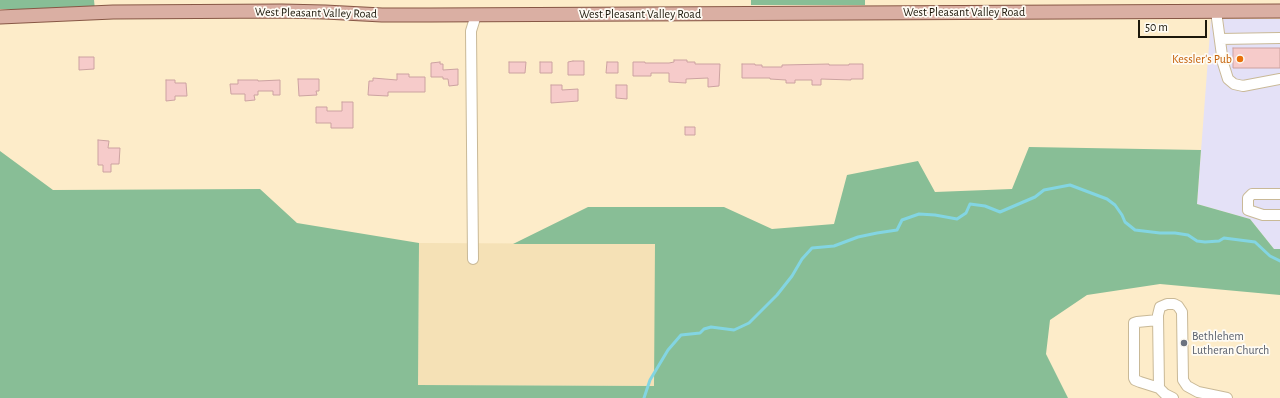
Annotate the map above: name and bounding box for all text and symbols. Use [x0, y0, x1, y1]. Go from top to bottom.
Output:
street label: West Pleasant Valley Road [255, 5, 377, 21]
street label: West Pleasant Valley Road [903, 5, 1025, 19]
street label: West Pleasant Valley Road [579, 7, 701, 21]
scale bar [1140, 12, 1209, 38]
text: 50 m [1145, 21, 1168, 33]
place label: Kessler's Pub [1172, 52, 1232, 66]
marker: Kessler's Pub [1235, 54, 1245, 64]
place label: Bethlehem Lutheran Church [1192, 329, 1269, 357]
marker: Bethlehem Lutheran Church [1179, 338, 1189, 348]

